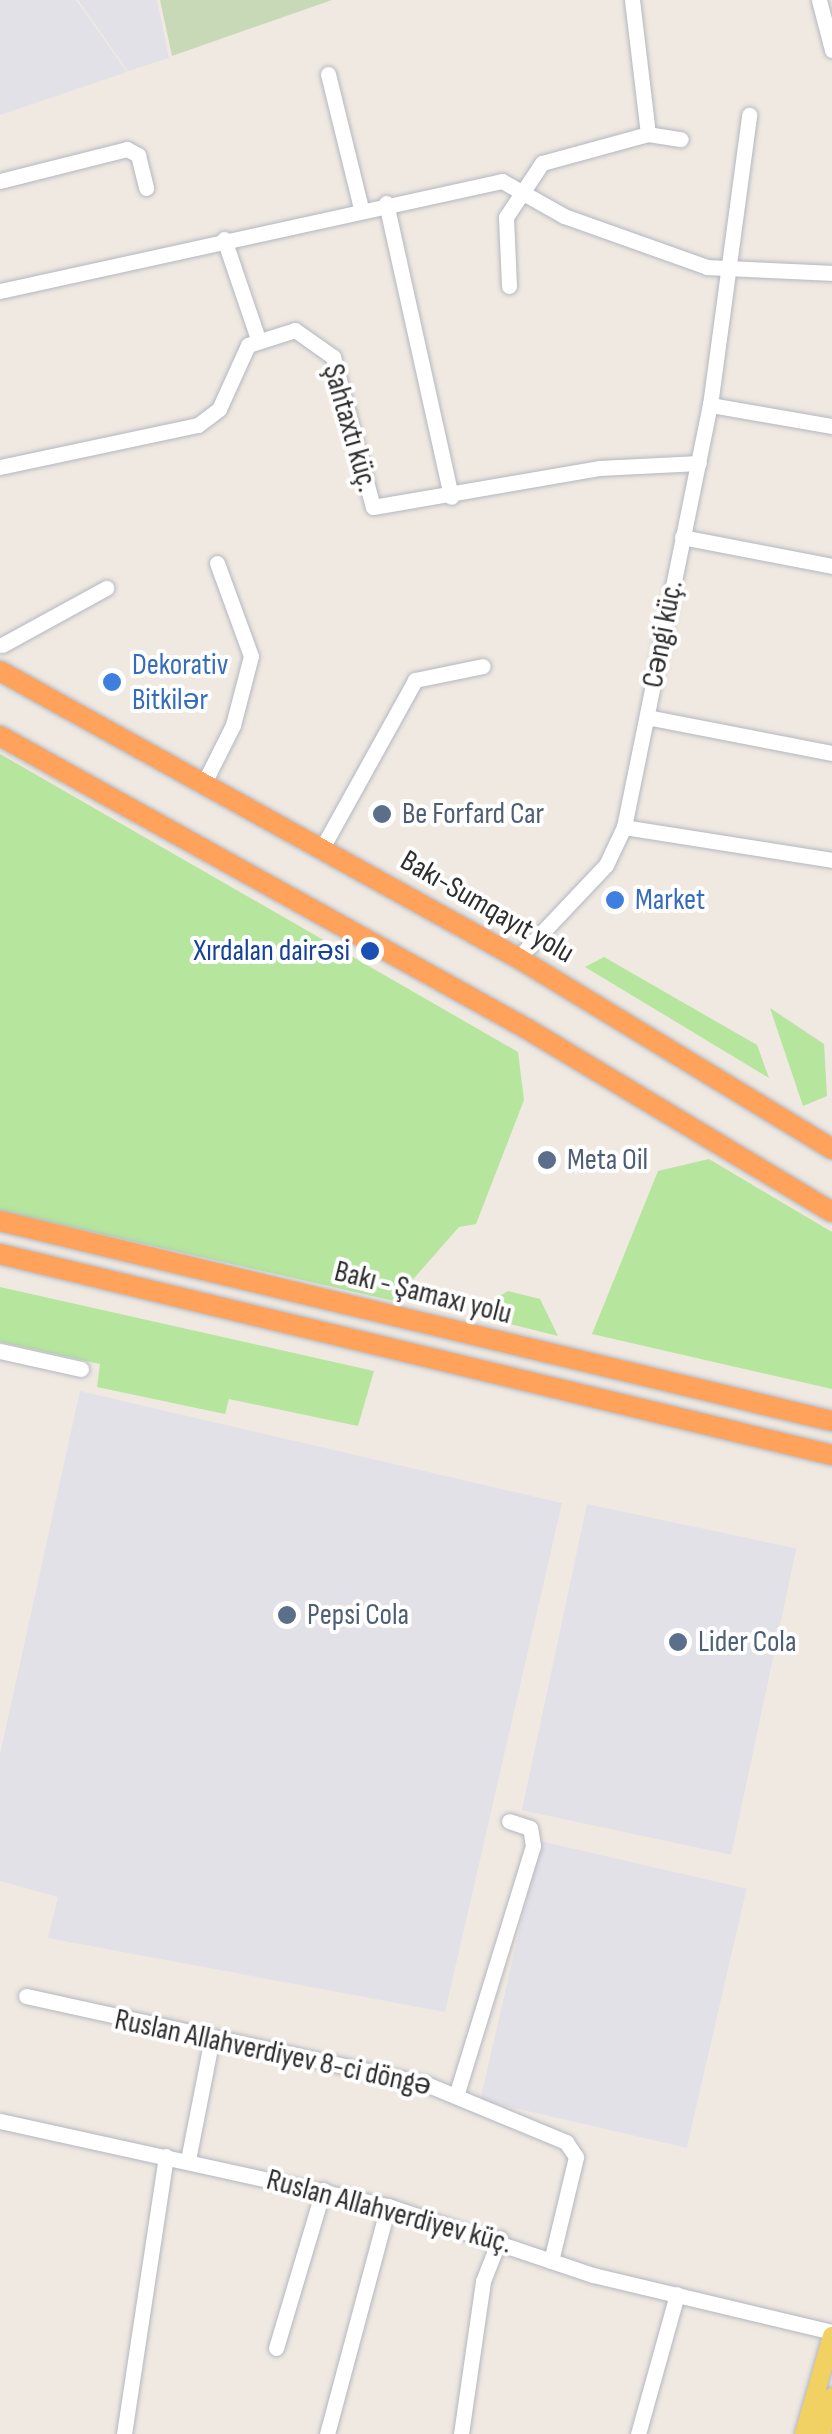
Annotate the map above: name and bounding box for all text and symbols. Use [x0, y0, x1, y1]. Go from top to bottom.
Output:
street label: Şahtaxtı küç. [315, 360, 385, 496]
street label: Cəngi küç. [635, 577, 691, 691]
place label: Dekorativ Bitkilər [132, 647, 228, 718]
marker: Dekorativ Bitkilər [101, 671, 123, 693]
place label: Be Forfard Car [402, 796, 544, 832]
marker: Be Forfard Car [371, 803, 393, 825]
street label: Bakı-Sumqayıt yolu [394, 843, 580, 971]
place label: Market [635, 882, 705, 918]
marker: Market [604, 889, 626, 911]
place label: Xırdalan dairəsi [194, 933, 350, 969]
marker: Xırdalan dairəsi [359, 940, 381, 962]
place label: Meta Oil [567, 1142, 648, 1178]
marker: Meta Oil [536, 1149, 558, 1171]
street label: Bakı - Şamaxı yolu [331, 1254, 515, 1332]
place label: Pepsi Cola [307, 1597, 409, 1633]
marker: Pepsi Cola [276, 1604, 298, 1626]
place label: Lider Cola [698, 1624, 796, 1660]
marker: Lider Cola [667, 1631, 689, 1653]
street label: Ruslan Allahverdiyev 8-ci döngə [111, 2002, 435, 2104]
street label: Ruslan Allahverdiyev küç. [263, 2162, 515, 2262]

